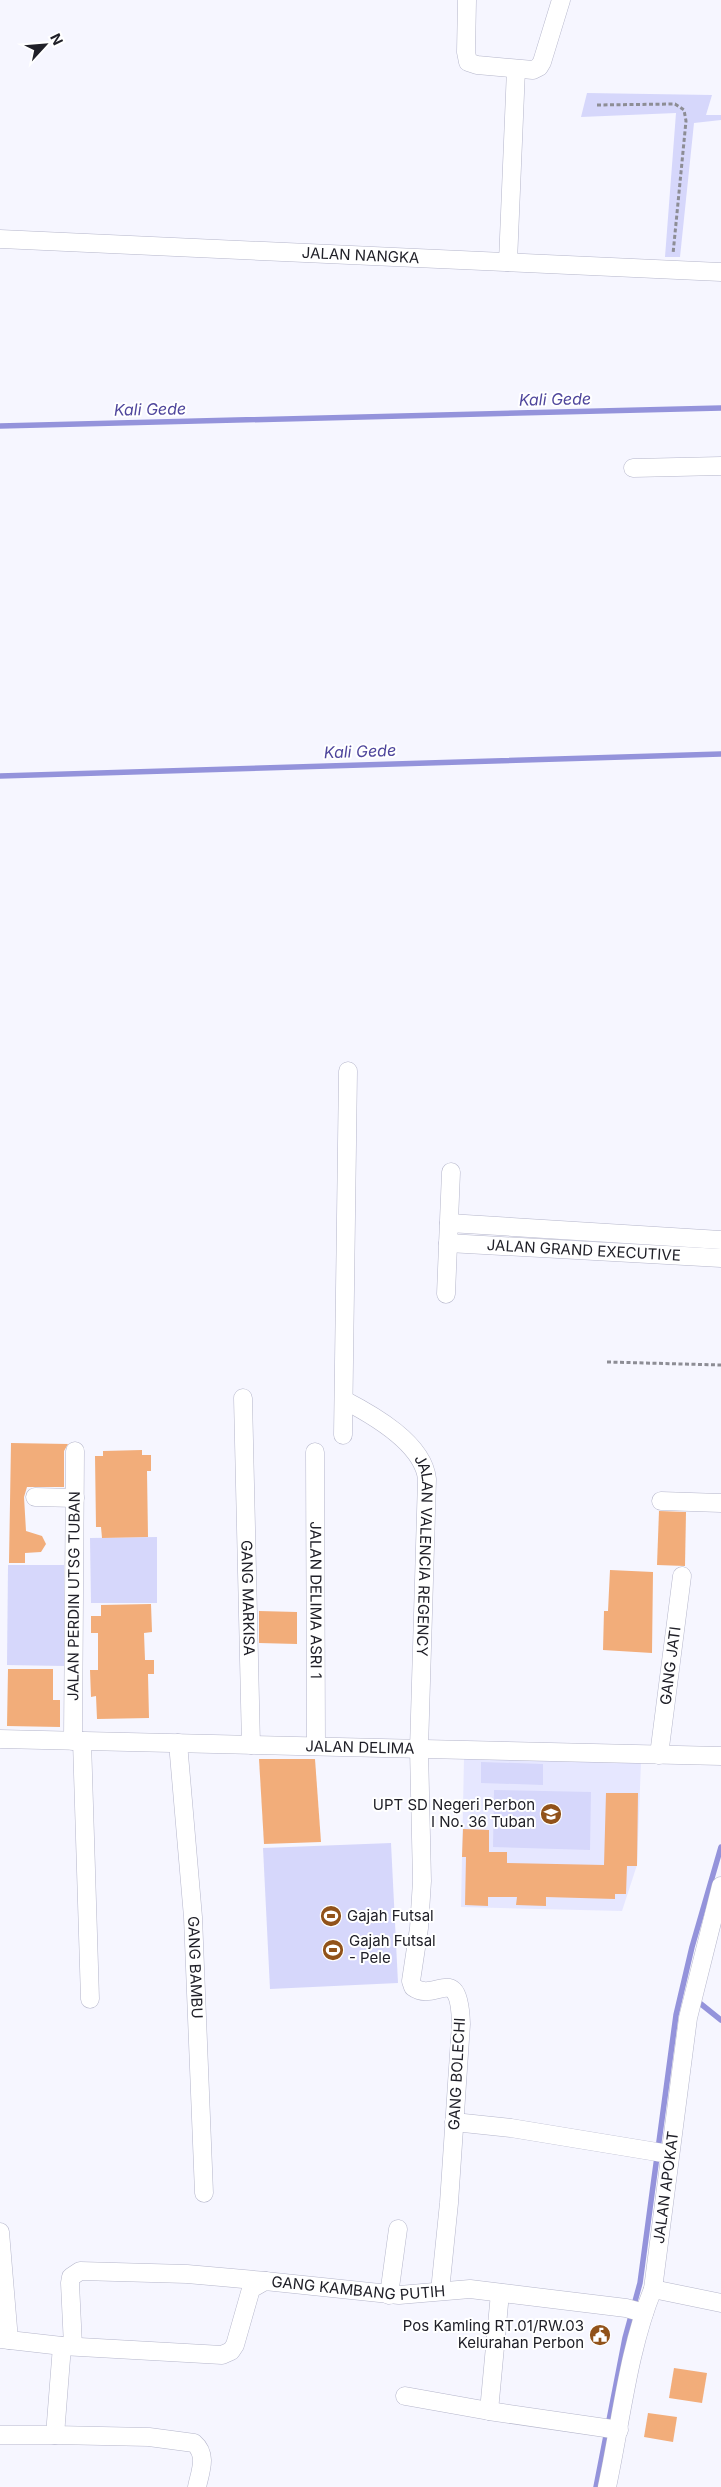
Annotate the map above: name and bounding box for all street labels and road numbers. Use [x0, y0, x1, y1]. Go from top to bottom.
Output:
street label: JALAN NANGKA [301, 243, 420, 267]
street label: JALAN GRAND EXECUTIVE [486, 1235, 681, 1265]
street label: JALAN VALENCIA REGENCY [410, 1451, 437, 1657]
street label: JALAN PERDIN UTSG TUBAN [63, 1491, 84, 1701]
street label: JALAN DELIMA ASRI 1 [306, 1521, 326, 1679]
street label: GANG MARKISA [237, 1540, 259, 1656]
street label: GANG JATI [656, 1625, 684, 1706]
street label: JALAN DELIMA [305, 1736, 415, 1758]
street label: GANG BAMBU [184, 1916, 207, 2019]
street label: GANG BOLECHI [444, 2017, 469, 2131]
street label: JALAN APOKAT [649, 2130, 682, 2245]
street label: GANG KAMBANG PUTIH [271, 2272, 446, 2304]

